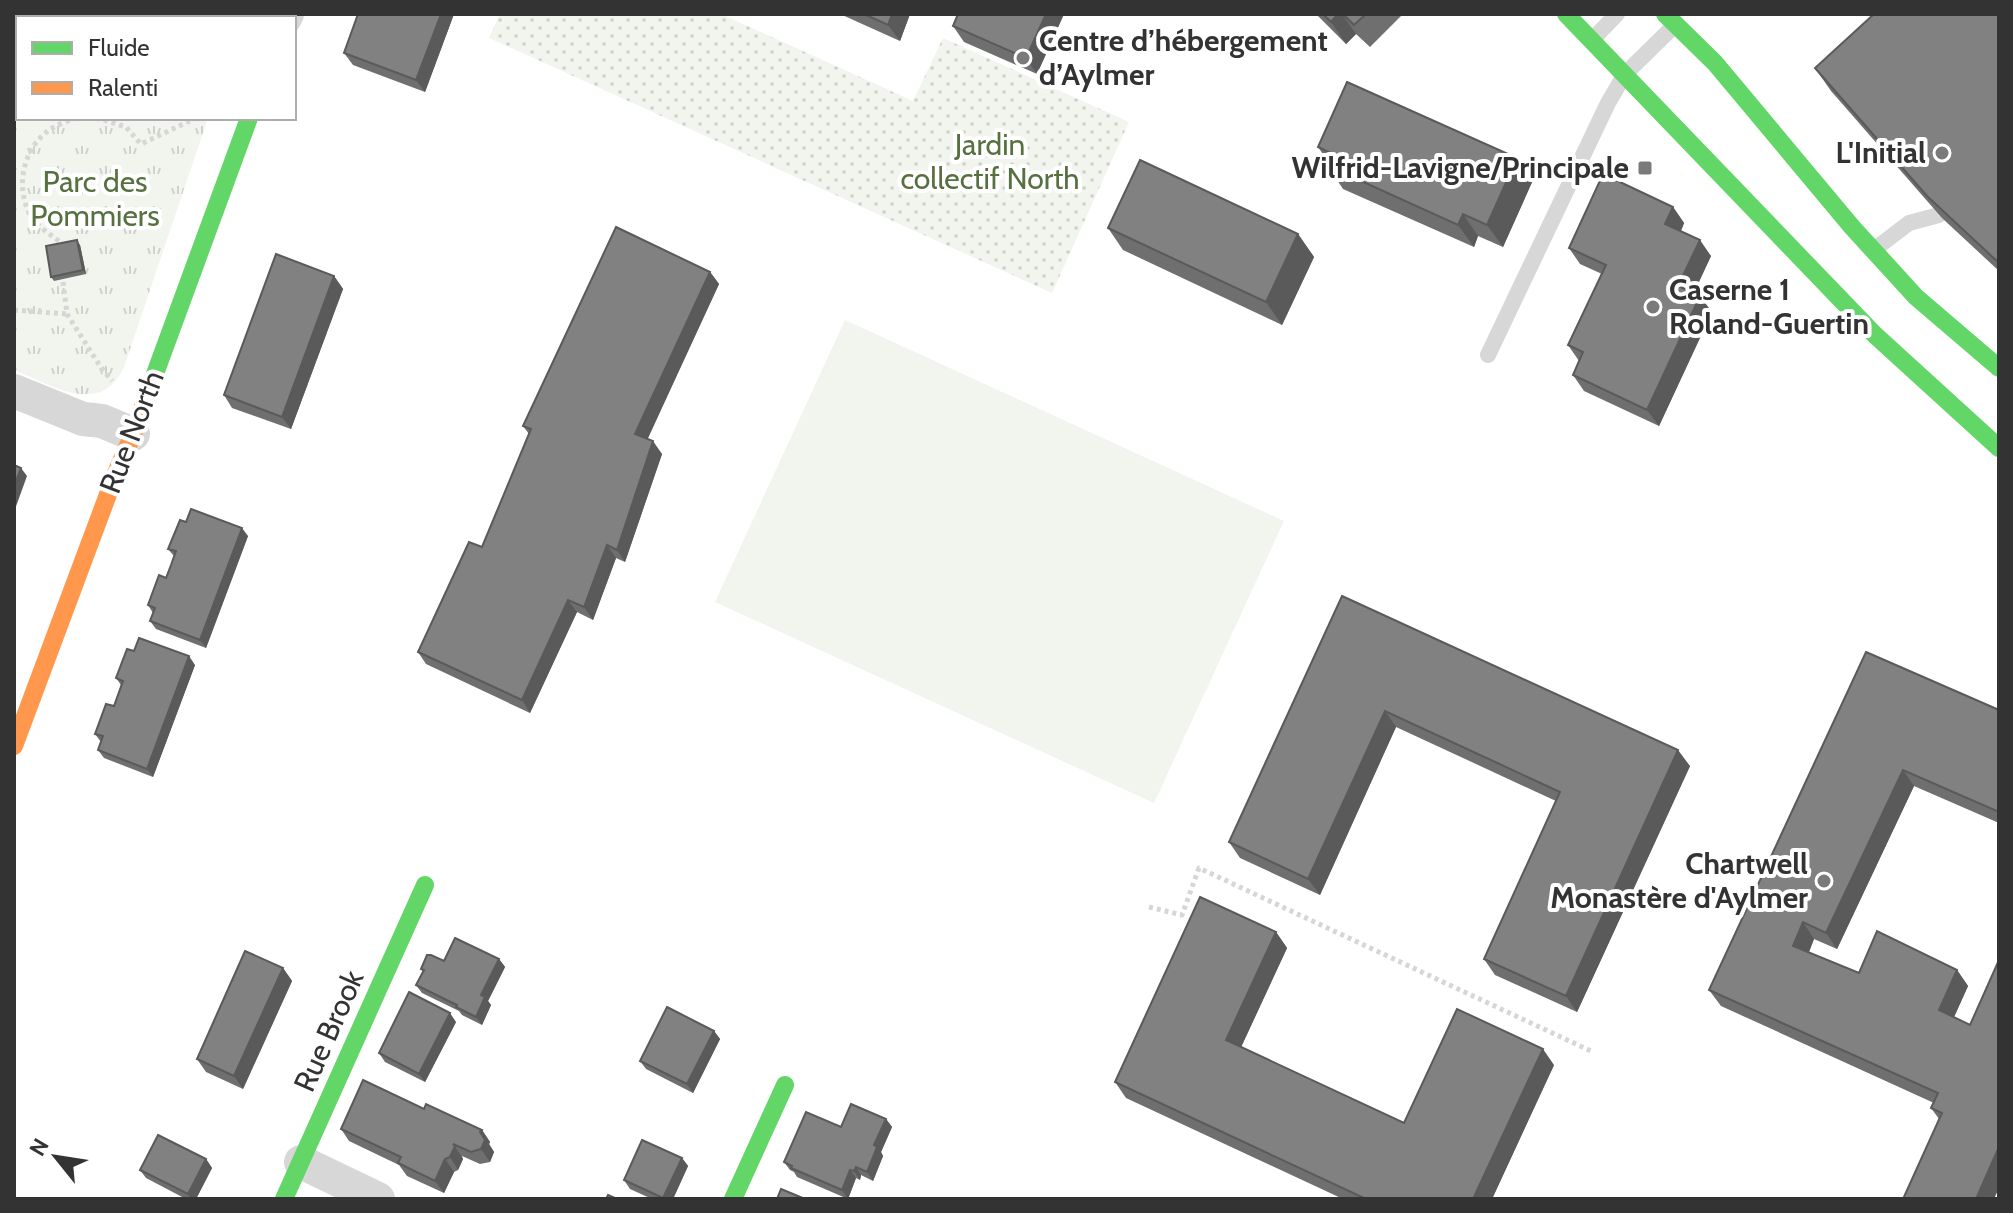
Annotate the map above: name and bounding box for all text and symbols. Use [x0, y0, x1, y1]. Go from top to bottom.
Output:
legend [16, 16, 296, 120]
place label: Centre d’hébergement d’Aylmer [1039, 22, 1328, 93]
text: Fluide [88, 33, 150, 62]
marker: Centre d’hébergement d’Aylmer [1014, 49, 1032, 67]
text: Ralenti [88, 73, 158, 102]
park label: Jardin collectif North [900, 126, 1080, 197]
place label: L'Initial [1836, 134, 1926, 171]
marker: L'Initial [1933, 144, 1951, 162]
place label: Wilfrid-Lavigne/Principale [1292, 149, 1629, 186]
marker: Wilfrid-Lavigne/Principale [1636, 159, 1654, 177]
park label: Parc des Pommiers [30, 163, 160, 234]
place label: Caserne 1 Roland-Guertin [1669, 271, 1869, 342]
marker: Caserne 1 Roland-Guertin [1644, 298, 1662, 316]
street label: Rue North [91, 365, 172, 498]
place label: Chartwell Monastère d'Aylmer [1550, 845, 1808, 916]
marker: Chartwell Monastère d'Aylmer [1815, 872, 1833, 890]
street label: Rue Brook [285, 964, 372, 1097]
north arrow [16, 1117, 96, 1197]
text: N [24, 1134, 55, 1161]

